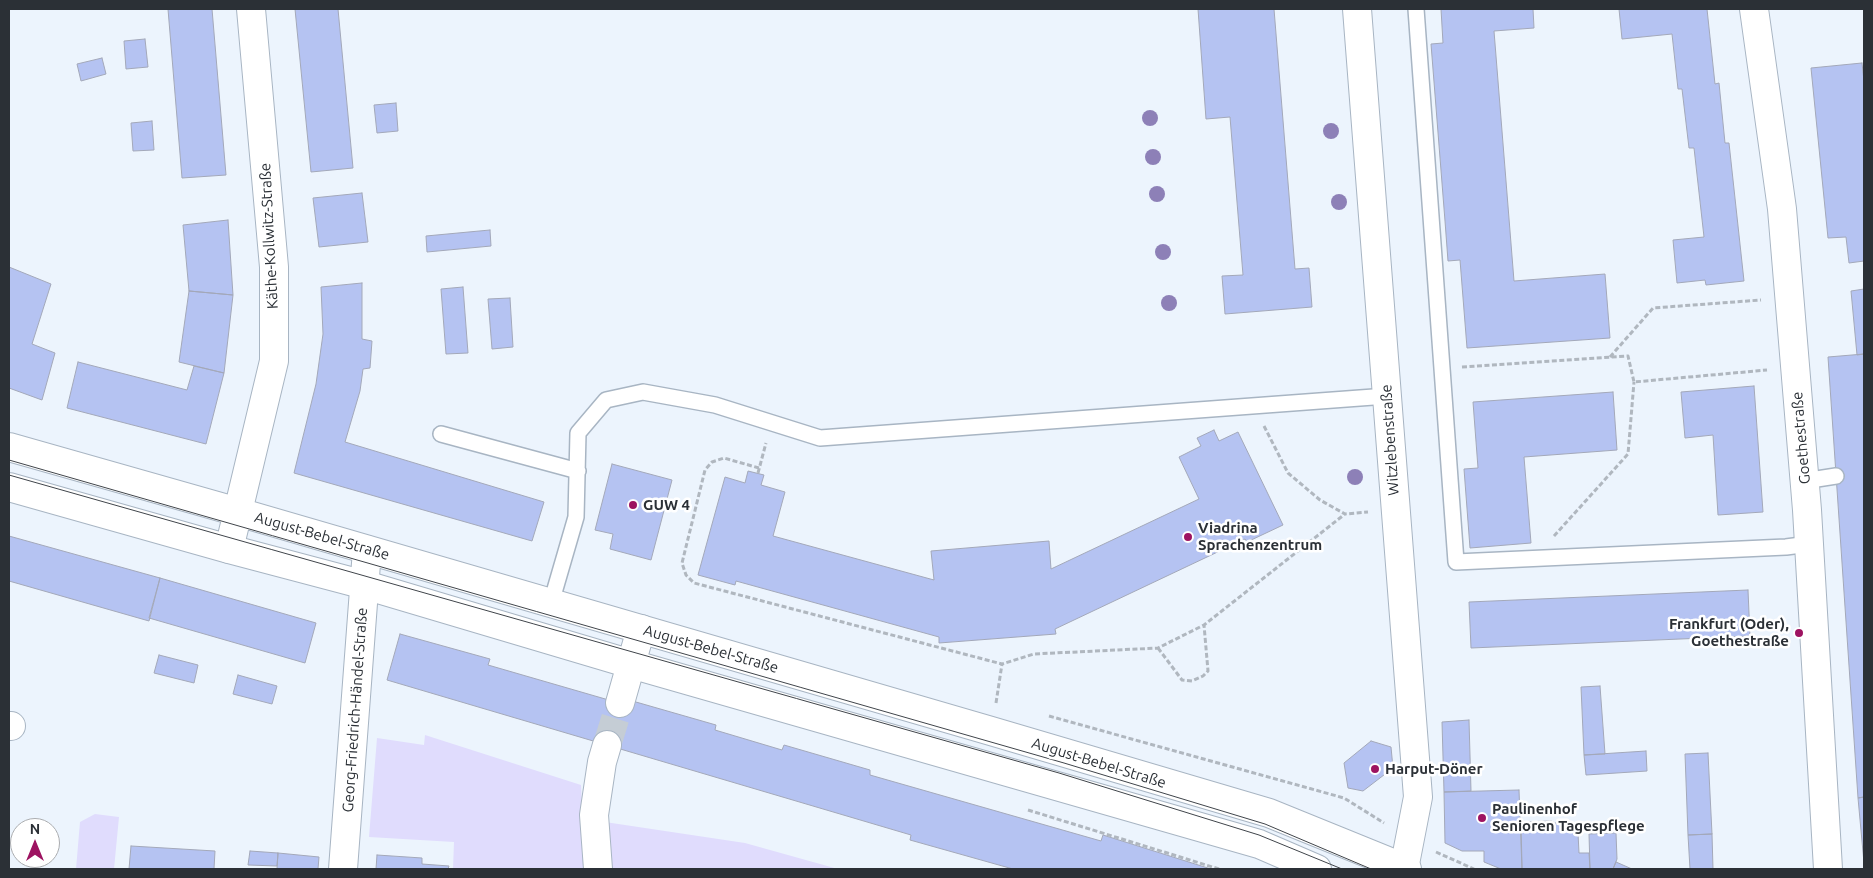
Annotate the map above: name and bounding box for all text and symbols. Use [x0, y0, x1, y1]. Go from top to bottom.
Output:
street label: Käthe-Kollwitz-Straße [256, 162, 282, 310]
street label: Witzlebenstraße [1377, 384, 1403, 496]
street label: Goethestraße [1788, 391, 1814, 485]
place label: GUW 4 [643, 496, 690, 514]
marker: GUW 4 [627, 499, 639, 511]
street label: August-Bebel-Straße [253, 508, 391, 564]
place label: Viadrina Sprachenzentrum [1198, 519, 1322, 554]
marker: Viadrina Sprachenzentrum [1182, 531, 1194, 543]
street label: Georg-Friedrich-Händel-Straße [339, 607, 371, 813]
place label: Frankfurt (Oder), Goethestraße [1669, 615, 1789, 650]
street label: August-Bebel-Straße [642, 621, 780, 677]
marker: Frankfurt (Oder), Goethestraße [1793, 627, 1805, 639]
street label: August-Bebel-Straße [1030, 734, 1168, 792]
place label: Harput-Döner [1385, 760, 1483, 778]
marker: Harput-Döner [1369, 763, 1381, 775]
place label: Paulinenhof Senioren Tagespflege [1492, 800, 1645, 835]
marker: Paulinenhof Senioren Tagespflege [1476, 812, 1488, 824]
north arrow [10, 818, 60, 868]
text: N [30, 821, 40, 837]

